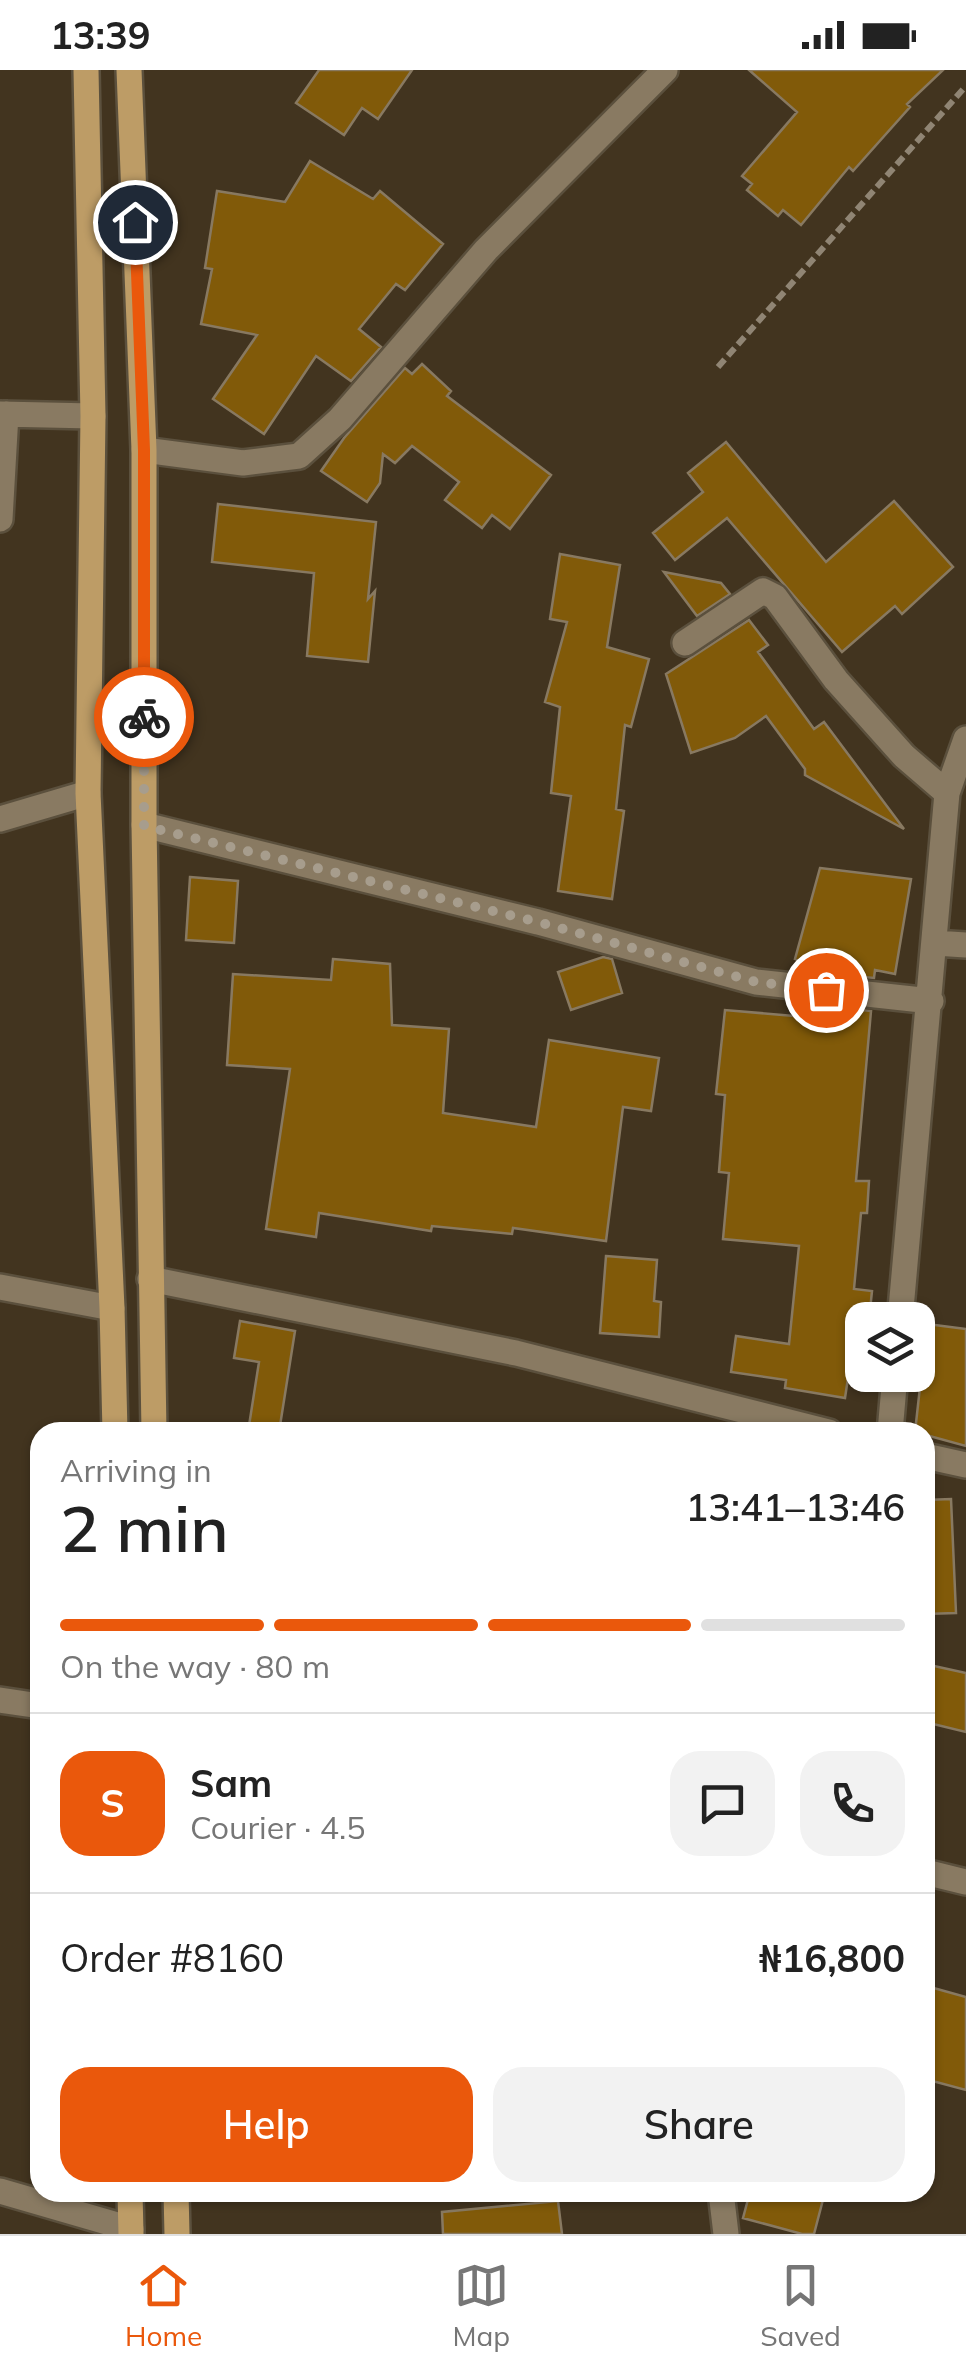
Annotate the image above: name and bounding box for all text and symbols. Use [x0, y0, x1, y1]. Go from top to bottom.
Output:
text: 13:39 [50, 11, 151, 59]
pin [93, 180, 178, 265]
icon: home [108, 195, 163, 250]
courier [94, 667, 194, 767]
icon: bike [117, 690, 172, 745]
pin [784, 948, 869, 1033]
icon: bag [799, 963, 854, 1018]
map controls [845, 1302, 935, 1392]
button: layers [845, 1302, 935, 1392]
text: Arriving in [60, 1450, 212, 1490]
text: 13:41–13:46 [685, 1483, 905, 1531]
text: 2 min [60, 1487, 229, 1568]
text: On the way · 80 m [60, 1646, 330, 1686]
button: chat [670, 1751, 775, 1856]
button: phone [800, 1751, 905, 1856]
text: Sam [190, 1759, 272, 1807]
text: S [100, 1779, 125, 1827]
text: Courier · 4.5 [190, 1807, 366, 1847]
text: Order #8160 [60, 1934, 284, 1982]
text: ₦16,800 [759, 1934, 905, 1982]
button: Help [60, 2067, 473, 2182]
button: Share [493, 2067, 905, 2182]
tab: Home [125, 2258, 202, 2353]
tab: Map [452, 2258, 510, 2353]
tab: Saved [760, 2258, 841, 2353]

